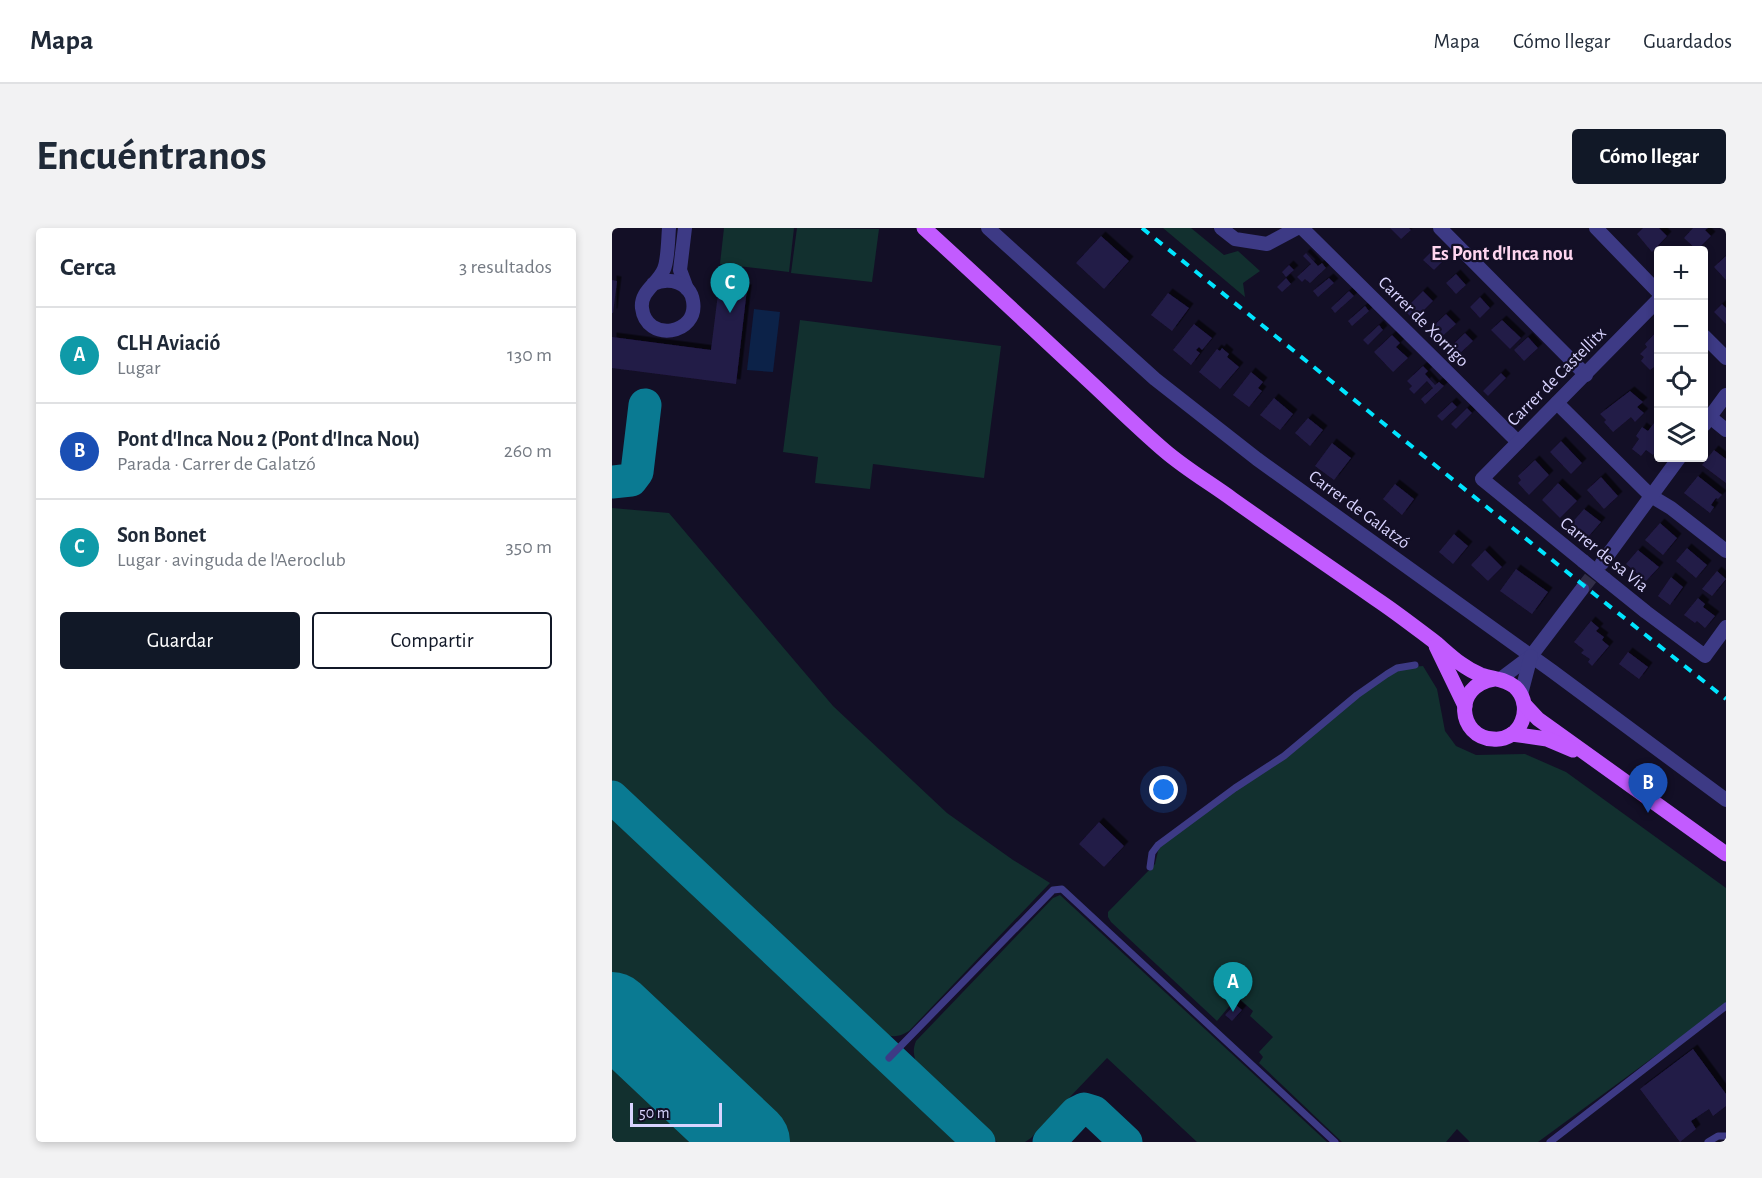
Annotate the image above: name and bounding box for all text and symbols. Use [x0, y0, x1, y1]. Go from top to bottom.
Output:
text: Mapa [30, 27, 93, 55]
text: Mapa [1434, 31, 1480, 52]
text: Cómo llegar [1513, 31, 1610, 52]
text: Guardados [1643, 31, 1732, 52]
button: Cómo llegar [1572, 129, 1726, 184]
text: Encuéntranos [36, 135, 267, 177]
district label: Es Pont d'Inca nou [1431, 244, 1574, 264]
map controls [1654, 246, 1708, 462]
button: + [1654, 246, 1708, 300]
text: Cerca [60, 254, 117, 280]
text: 3 resultados [459, 257, 552, 277]
pin: C [710, 264, 750, 313]
street label: Carrer de Xorrigo [1374, 273, 1472, 371]
button: − [1654, 300, 1708, 354]
street label: Carrer de Castellitx [1504, 324, 1610, 430]
text: CLH Aviació [117, 332, 220, 354]
text: A [74, 345, 86, 365]
text: 130 m [507, 345, 552, 365]
button: locate [1654, 354, 1708, 408]
text: Lugar [117, 358, 160, 378]
button: layers [1654, 408, 1708, 462]
text: Pont d'Inca Nou 2 (Pont d'Inca Nou) [117, 428, 420, 450]
text: B [74, 441, 85, 461]
text: 260 m [504, 441, 552, 461]
text: Parada · Carrer de Galatzó [117, 454, 316, 474]
street label: Carrer de Galatzó [1305, 467, 1413, 553]
street label: Carrer de sa Via [1557, 514, 1651, 596]
text: Son Bonet [117, 524, 206, 546]
text: C [74, 537, 85, 557]
text: 350 m [506, 537, 552, 557]
text: Lugar · avinguda de l'Aeroclub [117, 550, 346, 570]
button: Guardar [60, 612, 300, 669]
button: Compartir [312, 612, 552, 669]
pin: B [1628, 764, 1668, 813]
your location [1149, 775, 1178, 804]
pin: A [1214, 962, 1252, 1012]
scale bar [630, 1100, 722, 1128]
text: 50 m [639, 1105, 670, 1121]

